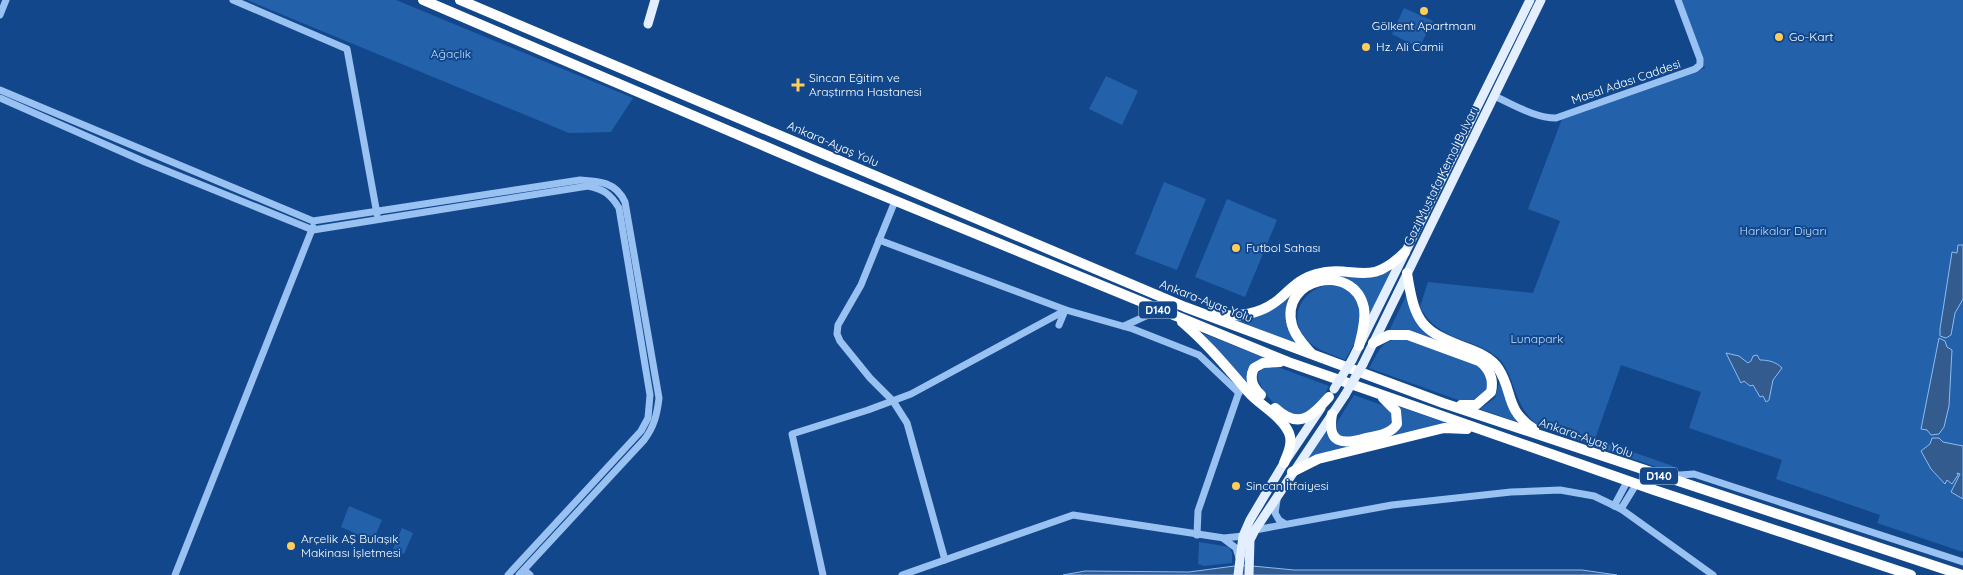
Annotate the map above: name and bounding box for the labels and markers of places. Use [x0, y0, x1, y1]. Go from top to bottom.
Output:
marker: Gölkent Apartmanı [1418, 5, 1430, 17]
place label: Gölkent Apartmanı [1372, 18, 1476, 33]
place label: Go-Kart [1789, 29, 1833, 44]
marker: Go-Kart [1773, 31, 1785, 43]
place label: Hz. Ali Camii [1376, 39, 1443, 54]
marker: Hz. Ali Camii [1360, 41, 1372, 53]
place label: Sincan Eğitim ve Araştırma Hastanesi [809, 70, 922, 99]
marker: Sincan Eğitim ve Araştırma Hastanesi [791, 78, 805, 92]
place label: Futbol Sahası [1246, 240, 1320, 255]
marker: Futbol Sahası [1230, 242, 1242, 254]
place label: Sincan İtfaiyesi [1246, 478, 1329, 493]
marker: Sincan İtfaiyesi [1230, 480, 1242, 492]
place label: Arçelik AŞ Bulaşık Makinası İşletmesi [301, 531, 401, 560]
marker: Arçelik AŞ Bulaşık Makinası İşletmesi [285, 540, 297, 552]

